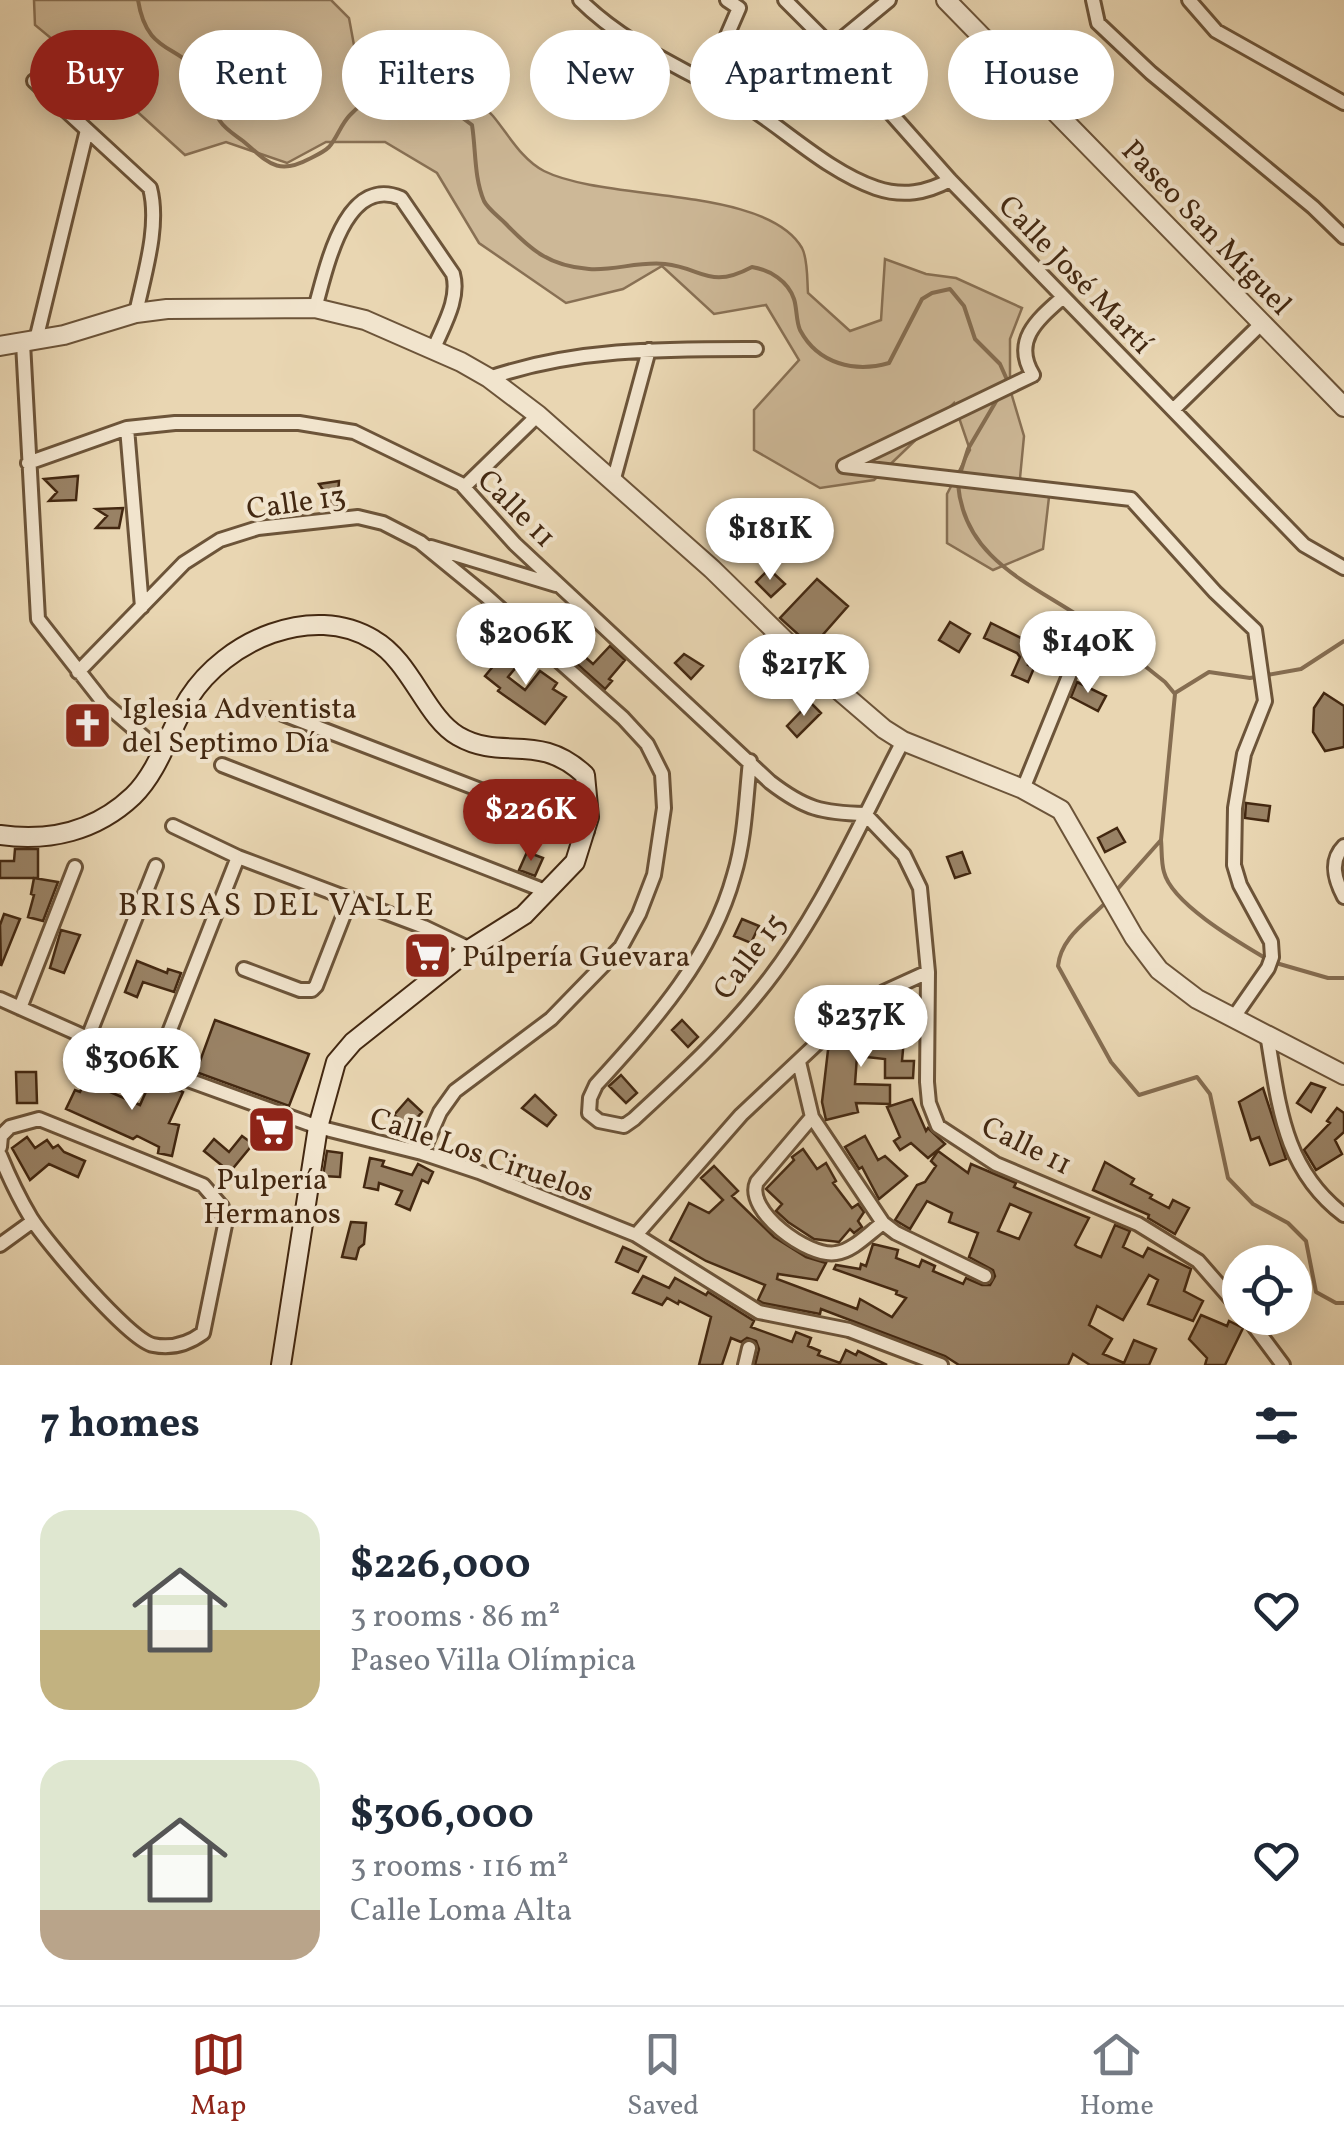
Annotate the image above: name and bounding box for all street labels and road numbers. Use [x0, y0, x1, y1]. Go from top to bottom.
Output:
street label: Paseo San Miguel [1111, 131, 1300, 325]
street label: Calle José Martí [988, 186, 1161, 364]
street label: Calle 11 [467, 461, 564, 558]
street label: Calle 13 [244, 476, 349, 532]
street label: Calle 15 [704, 905, 797, 1009]
street label: Calle Los Ciruelos [364, 1098, 599, 1214]
street label: Calle 11 [974, 1107, 1078, 1187]

